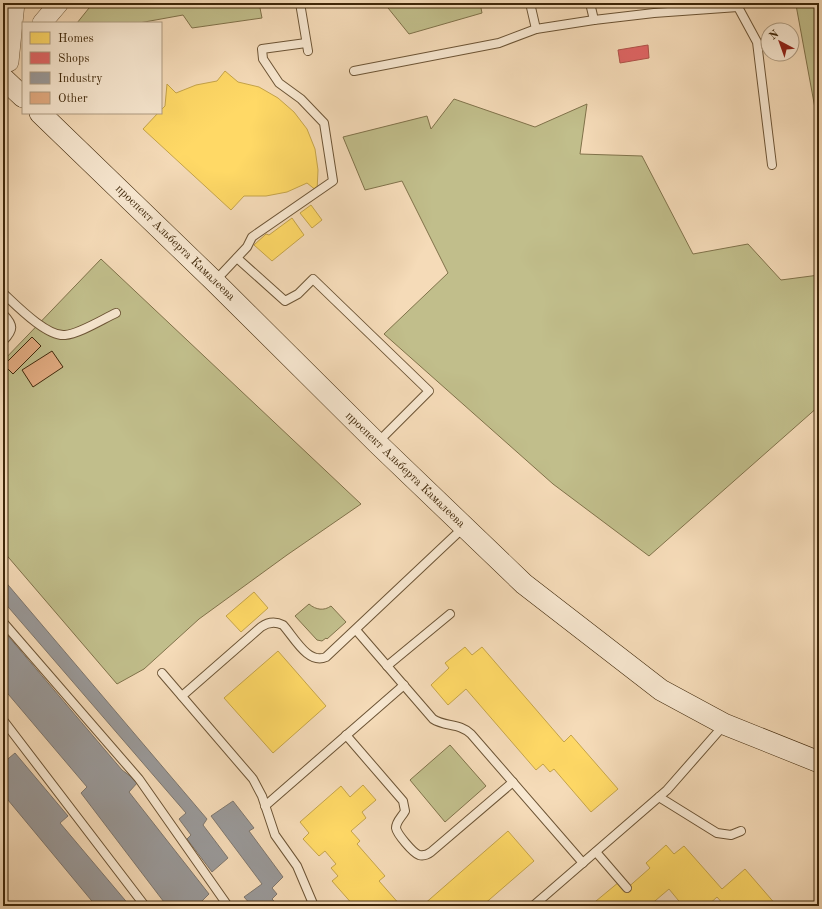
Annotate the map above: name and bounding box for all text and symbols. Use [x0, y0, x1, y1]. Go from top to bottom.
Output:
legend [22, 22, 162, 114]
north arrow [760, 22, 800, 62]
text: N [768, 28, 782, 42]
text: Homes [58, 33, 94, 45]
text: Shops [58, 53, 89, 65]
text: Industry [58, 73, 103, 85]
text: Other [58, 93, 88, 105]
street label: проспект Альберта Камалеева [113, 183, 237, 303]
street label: проспект Альберта Камалеева [343, 410, 467, 530]

